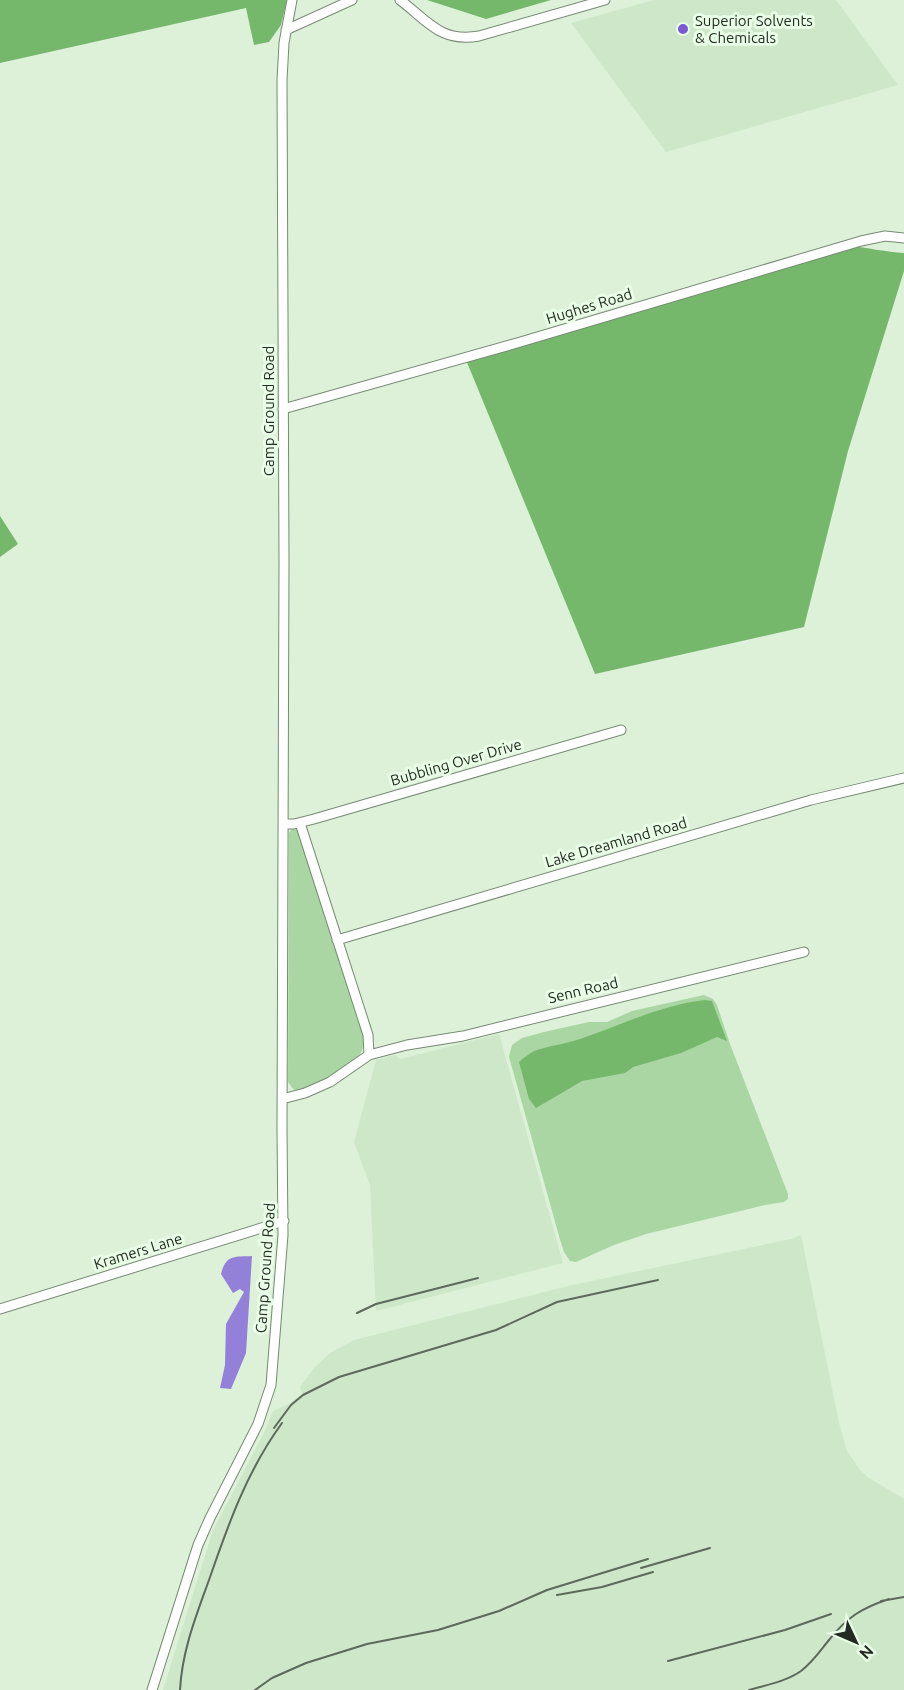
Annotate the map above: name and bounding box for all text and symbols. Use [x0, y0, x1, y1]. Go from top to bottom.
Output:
place label: Superior Solvents & Chemicals [695, 12, 813, 46]
marker: Superior Solvents & Chemicals [676, 22, 690, 36]
street label: Hughes Road [544, 285, 634, 327]
street label: Camp Ground Road [260, 346, 277, 476]
street label: Bubbling Over Drive [388, 735, 524, 789]
street label: Lake Dreamland Road [543, 814, 689, 870]
street label: Senn Road [546, 974, 620, 1006]
street label: Camp Ground Road [252, 1202, 278, 1334]
street label: Kramers Lane [92, 1229, 184, 1273]
north arrow [826, 1612, 886, 1672]
text: N [856, 1642, 877, 1663]

